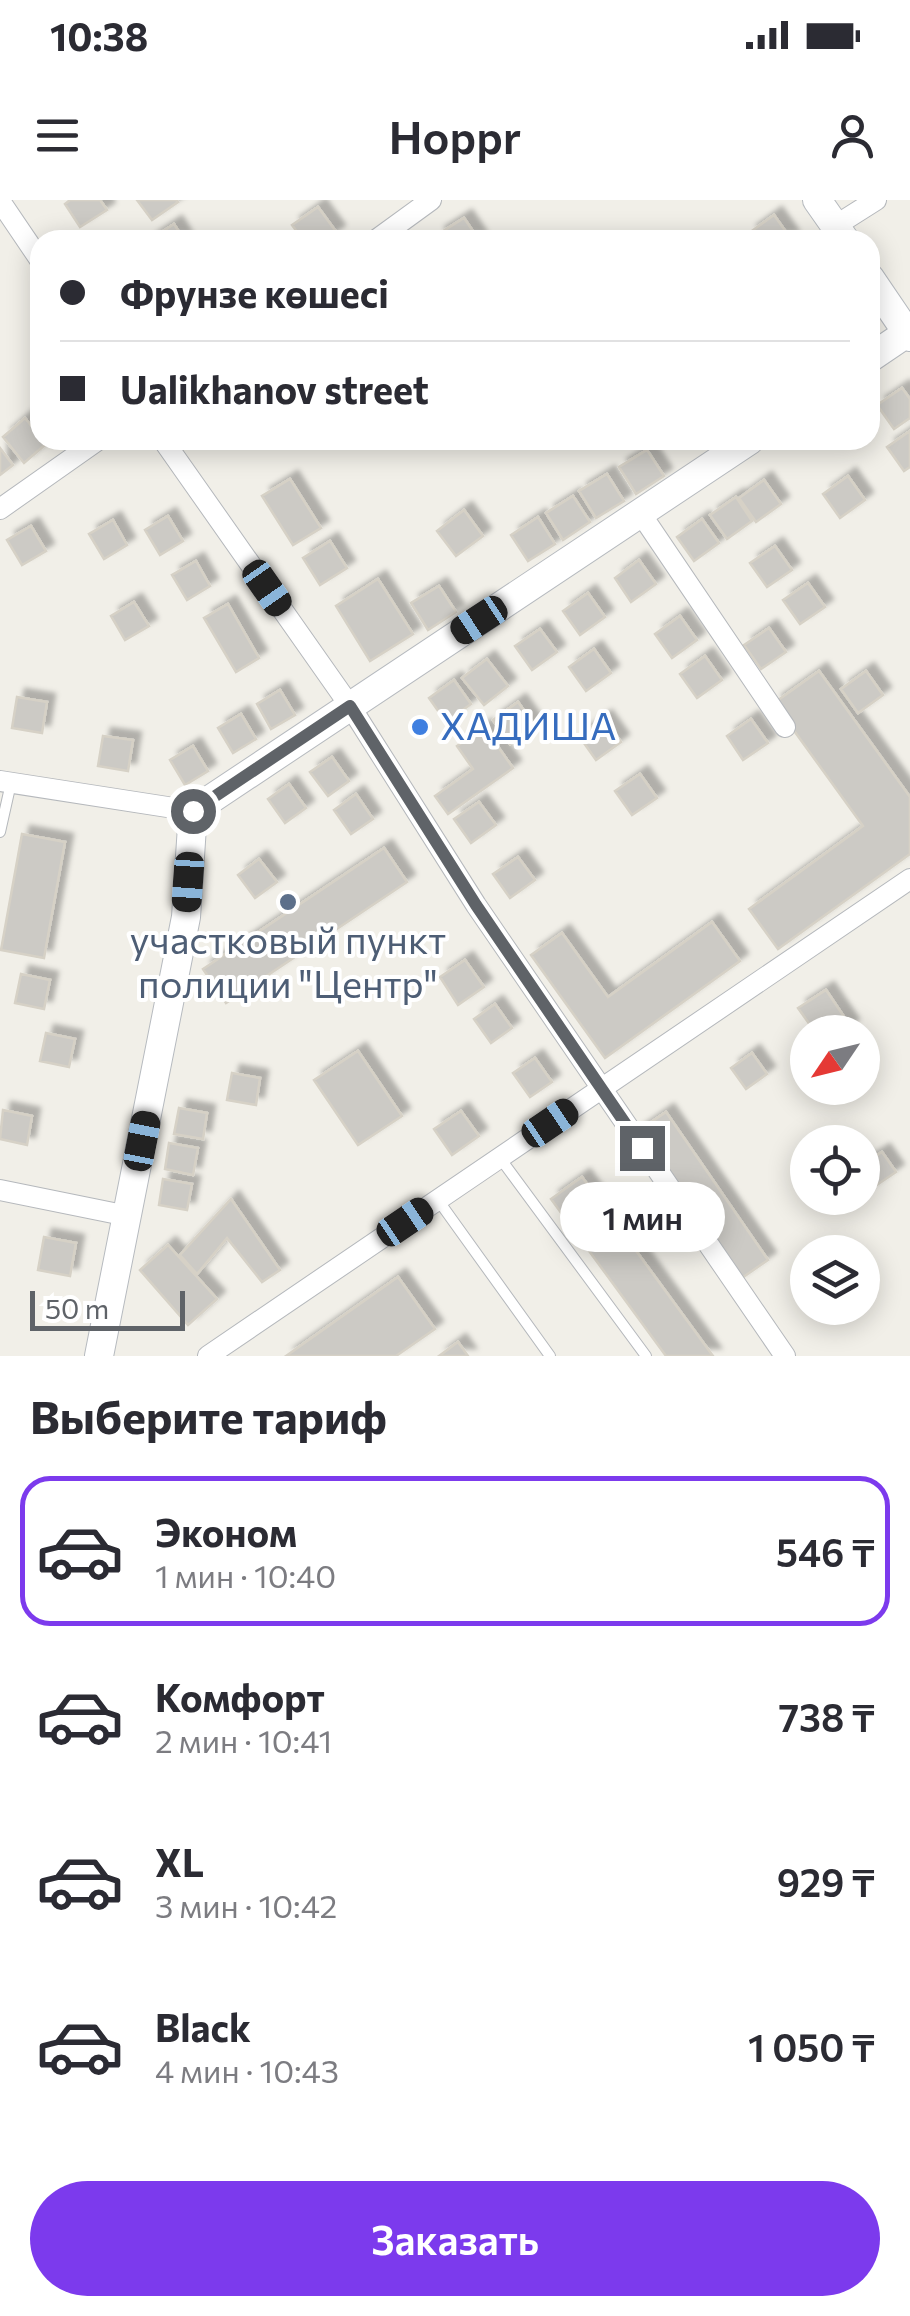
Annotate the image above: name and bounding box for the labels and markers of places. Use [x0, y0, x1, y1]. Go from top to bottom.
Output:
place label: ХАДИША [440, 701, 616, 748]
marker: ХАДИША [409, 716, 431, 738]
marker: участковый пункт полиции "Центр" [277, 891, 299, 913]
place label: участковый пункт полиции "Центр" [130, 915, 446, 1006]

